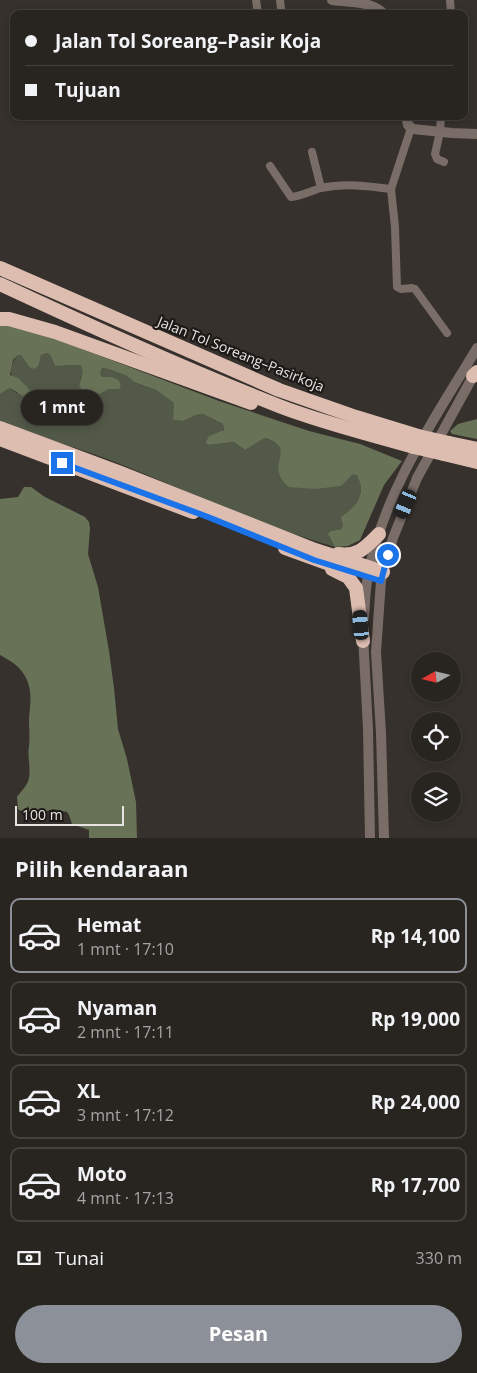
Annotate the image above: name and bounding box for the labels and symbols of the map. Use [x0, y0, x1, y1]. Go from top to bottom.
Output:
street label: Jalan Tol Soreang–Pasirkoja [153, 311, 327, 396]
callout: 1 mnt [21, 390, 103, 426]
route end [51, 452, 73, 474]
car [393, 487, 418, 521]
route start [377, 544, 399, 566]
car [352, 609, 369, 641]
north arrow [411, 652, 461, 702]
scale bar [15, 803, 124, 826]

